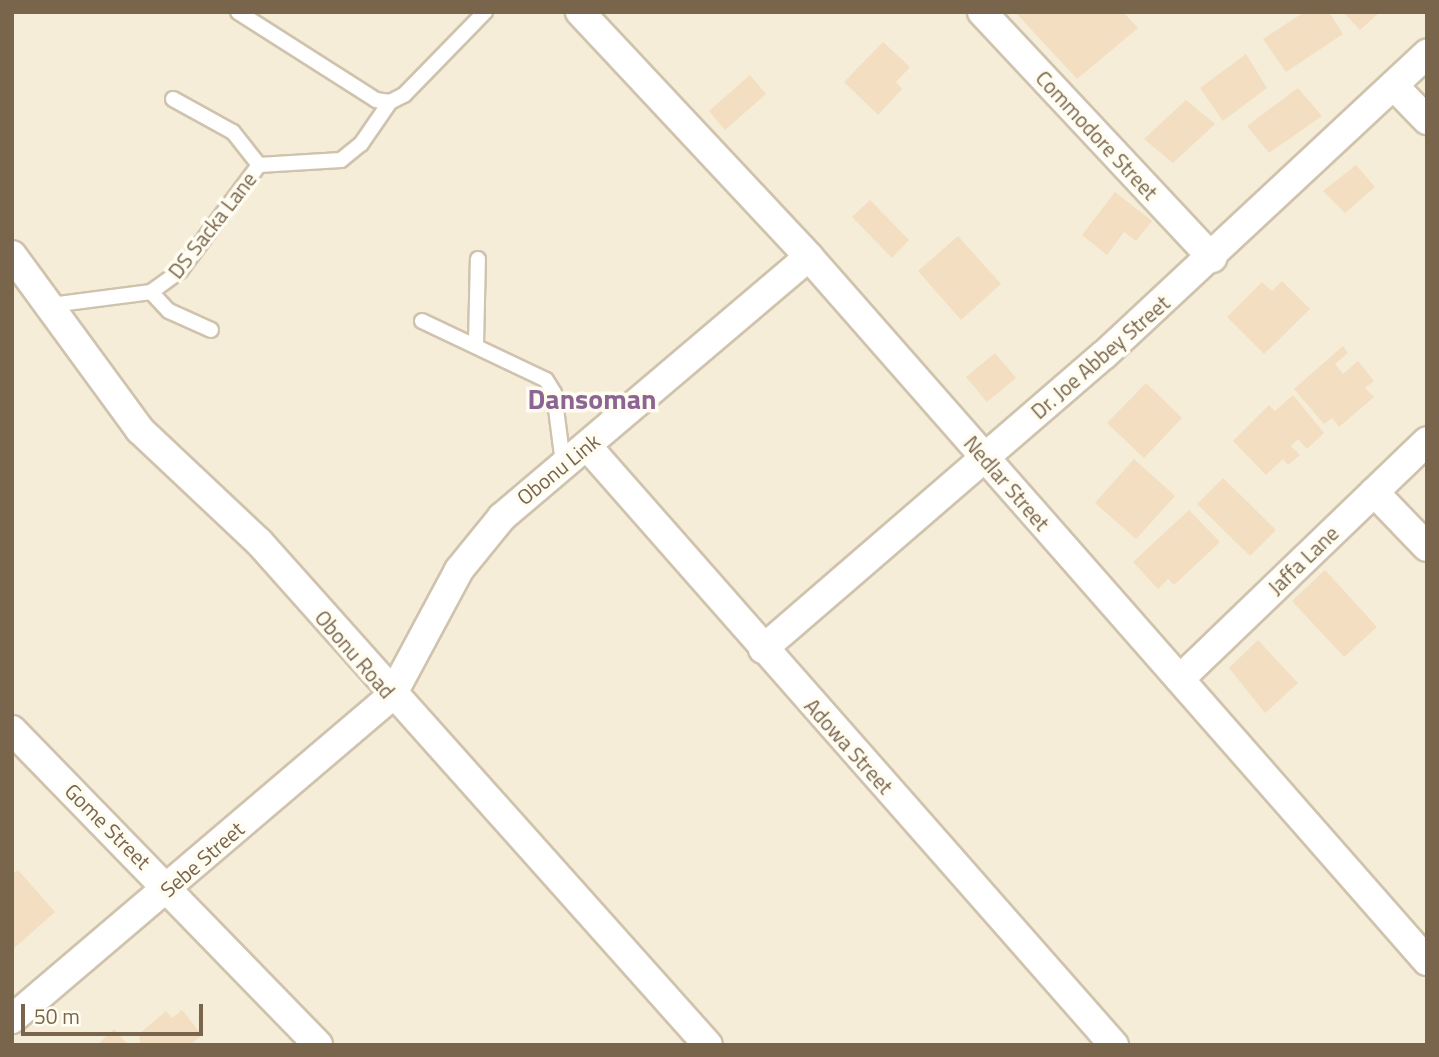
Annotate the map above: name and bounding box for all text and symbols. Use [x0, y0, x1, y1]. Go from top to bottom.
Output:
street label: Commodore Street [1031, 65, 1163, 205]
street label: DS Sacka Lane [163, 167, 261, 283]
street label: Dr. Joe Abbey Street [1026, 290, 1174, 424]
district label: Dansoman [527, 382, 657, 416]
street label: Obonu Link [512, 428, 604, 510]
street label: Nedlar Street [959, 431, 1055, 535]
street label: Jaffa Lane [1263, 520, 1343, 600]
street label: Obonu Road [310, 605, 400, 703]
street label: Adowa Street [800, 693, 898, 799]
street label: Gome Street [60, 778, 156, 874]
street label: Sebe Street [155, 816, 249, 902]
scale bar [24, 990, 206, 1034]
text: 50 m [34, 1000, 80, 1032]

